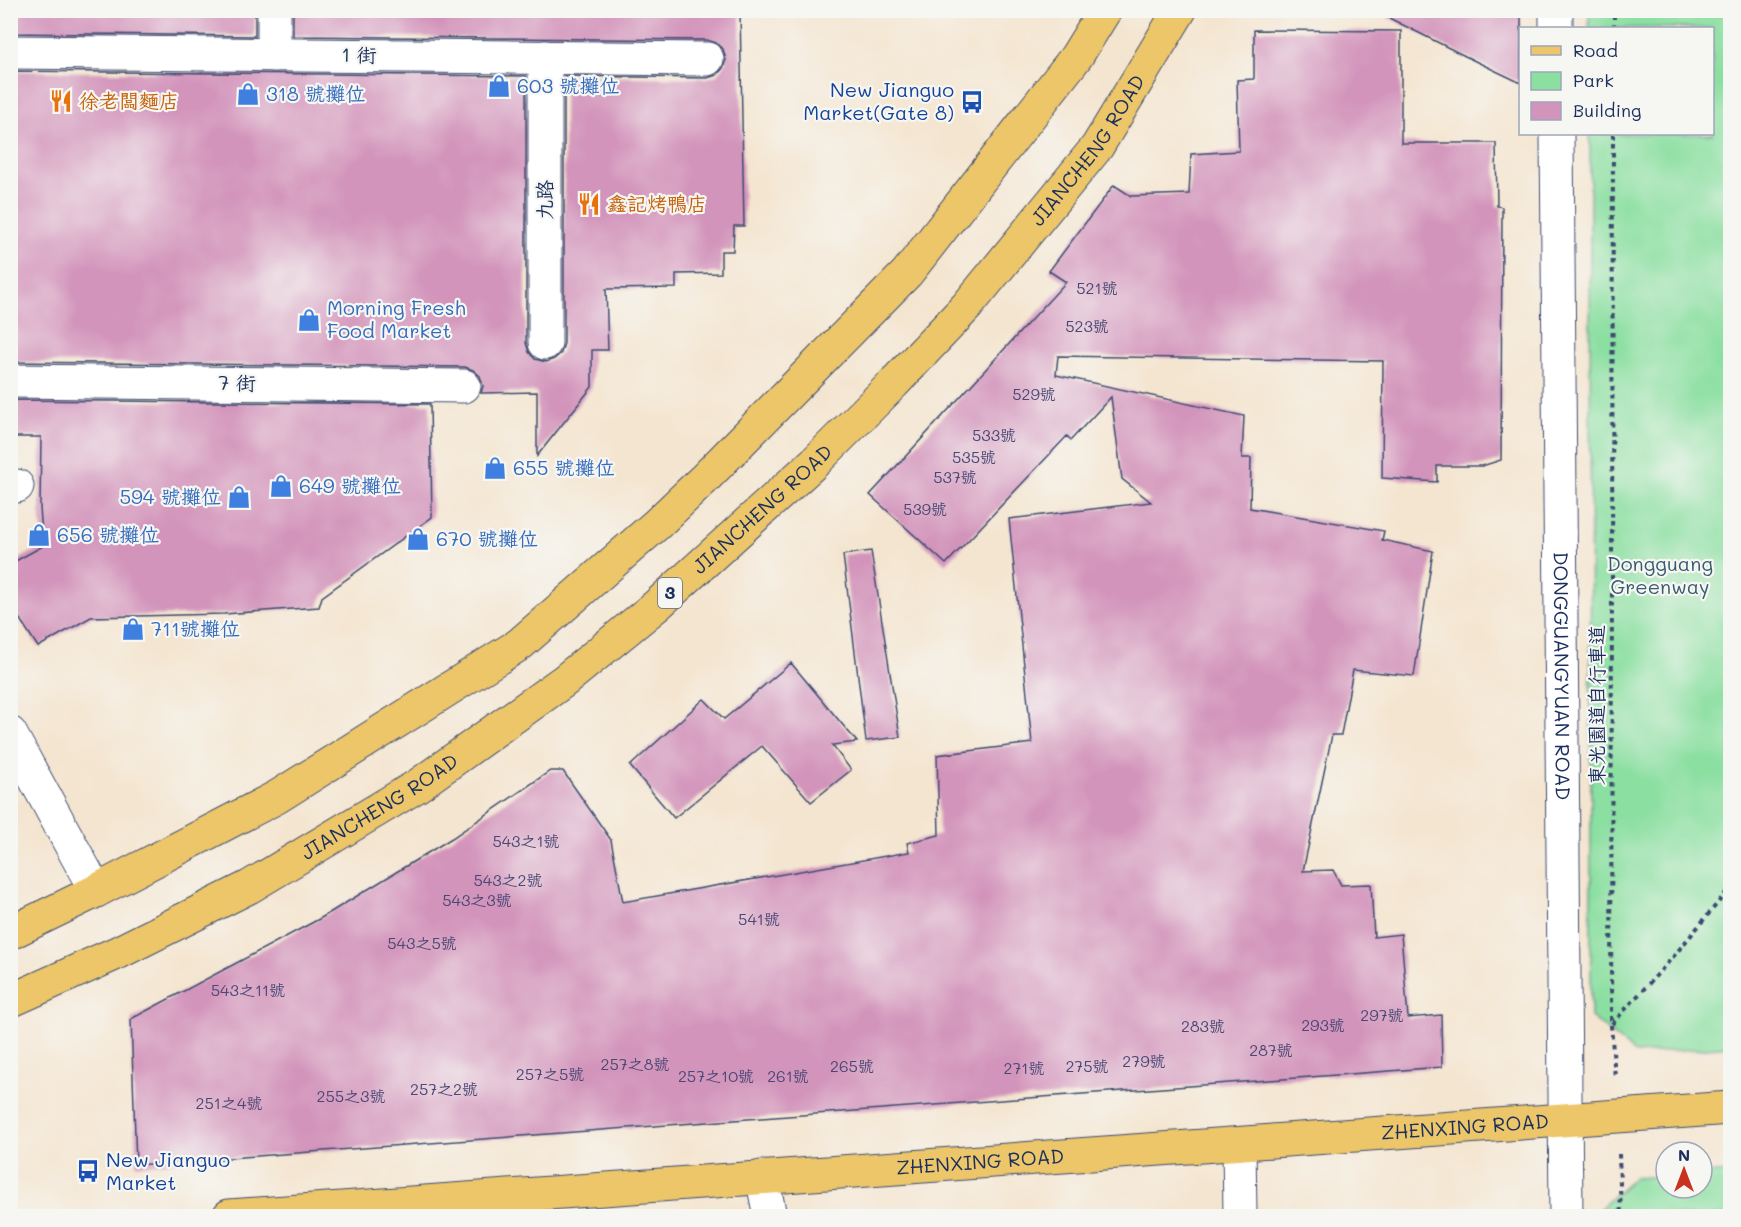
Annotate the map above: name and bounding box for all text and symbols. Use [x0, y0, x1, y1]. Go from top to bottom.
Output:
legend [1519, 27, 1714, 135]
text: Road [1573, 38, 1618, 62]
street label: 1 街 [341, 41, 377, 67]
text: Park [1573, 68, 1614, 92]
street label: JIANCHENG ROAD [1024, 69, 1150, 231]
place label: 603 號攤位 [517, 72, 620, 98]
shop icon: 603 號攤位 [486, 73, 512, 99]
place label: New Jianguo Market(Gate 8) [803, 76, 954, 125]
place label: 318 號攤位 [266, 80, 365, 106]
shop icon: 318 號攤位 [235, 81, 261, 107]
place label: 徐老闆麵店 [79, 87, 179, 113]
restaurant icon: 徐老闆麵店 [48, 88, 74, 114]
bus stop icon: New Jianguo Market(Gate 8) [959, 89, 985, 115]
text: Building [1573, 98, 1641, 122]
street label: 九路 [531, 179, 557, 220]
place label: 鑫記烤鴨店 [607, 190, 707, 216]
restaurant icon: 鑫記烤鴨店 [576, 191, 602, 217]
house number: 521號 [1076, 277, 1118, 298]
place label: Morning Fresh Food Market [327, 294, 466, 343]
shop icon: Morning Fresh Food Market [296, 307, 322, 333]
house number: 523號 [1065, 315, 1109, 336]
street label: 7 街 [218, 369, 256, 395]
house number: 529號 [1012, 383, 1056, 404]
house number: 533號 [972, 424, 1016, 445]
street label: JIANCHENG ROAD [686, 438, 837, 579]
house number: 535號 [952, 446, 996, 467]
place label: 655 號攤位 [513, 454, 615, 480]
shop icon: 655 號攤位 [482, 455, 508, 481]
house number: 537號 [933, 466, 977, 487]
place label: 649 號攤位 [299, 472, 401, 498]
shop icon: 649 號攤位 [268, 473, 294, 499]
place label: 594 號攤位 [119, 483, 221, 509]
shop icon: 594 號攤位 [226, 484, 252, 510]
house number: 539號 [903, 498, 947, 519]
place label: 656 號攤位 [57, 521, 159, 547]
shop icon: 656 號攤位 [26, 522, 52, 548]
place label: 670 號攤位 [436, 525, 538, 551]
shop icon: 670 號攤位 [405, 526, 431, 552]
park label: Dongguang Greenway [1607, 550, 1713, 599]
street label: DONGGUANGYUAN ROAD [1548, 552, 1577, 800]
road number: 3 [658, 578, 682, 608]
place label: 711號攤位 [151, 615, 240, 641]
shop icon: 711號攤位 [120, 616, 146, 642]
street label: 東光園道自行車道 [1583, 625, 1609, 785]
street label: JIANCHENG ROAD [296, 747, 463, 865]
house number: 543之1號 [492, 830, 560, 851]
house number: 543之2號 [473, 869, 543, 890]
house number: 543之3號 [442, 889, 512, 910]
house number: 541號 [738, 908, 780, 929]
house number: 543之5號 [387, 932, 457, 953]
house number: 543之11號 [211, 979, 285, 1000]
house number: 297號 [1360, 1004, 1404, 1025]
house number: 293號 [1301, 1014, 1345, 1035]
house number: 283號 [1181, 1015, 1225, 1036]
house number: 287號 [1249, 1039, 1293, 1060]
house number: 279號 [1122, 1050, 1166, 1071]
house number: 257之8號 [601, 1053, 669, 1074]
house number: 265號 [830, 1055, 874, 1076]
house number: 275號 [1065, 1055, 1109, 1076]
house number: 271號 [1004, 1057, 1044, 1078]
house number: 257之5號 [516, 1063, 584, 1084]
house number: 257之10號 [678, 1065, 754, 1086]
house number: 261號 [767, 1065, 809, 1086]
house number: 257之2號 [410, 1078, 478, 1099]
house number: 255之3號 [317, 1085, 385, 1106]
house number: 251之4號 [196, 1092, 262, 1113]
street label: ZHENXING ROAD [1380, 1107, 1550, 1145]
north arrow [1654, 1140, 1714, 1200]
street label: ZHENXING ROAD [895, 1142, 1065, 1180]
text: N [1678, 1144, 1690, 1165]
place label: New Jianguo Market [106, 1146, 230, 1195]
bus stop icon: New Jianguo Market [75, 1158, 101, 1184]

